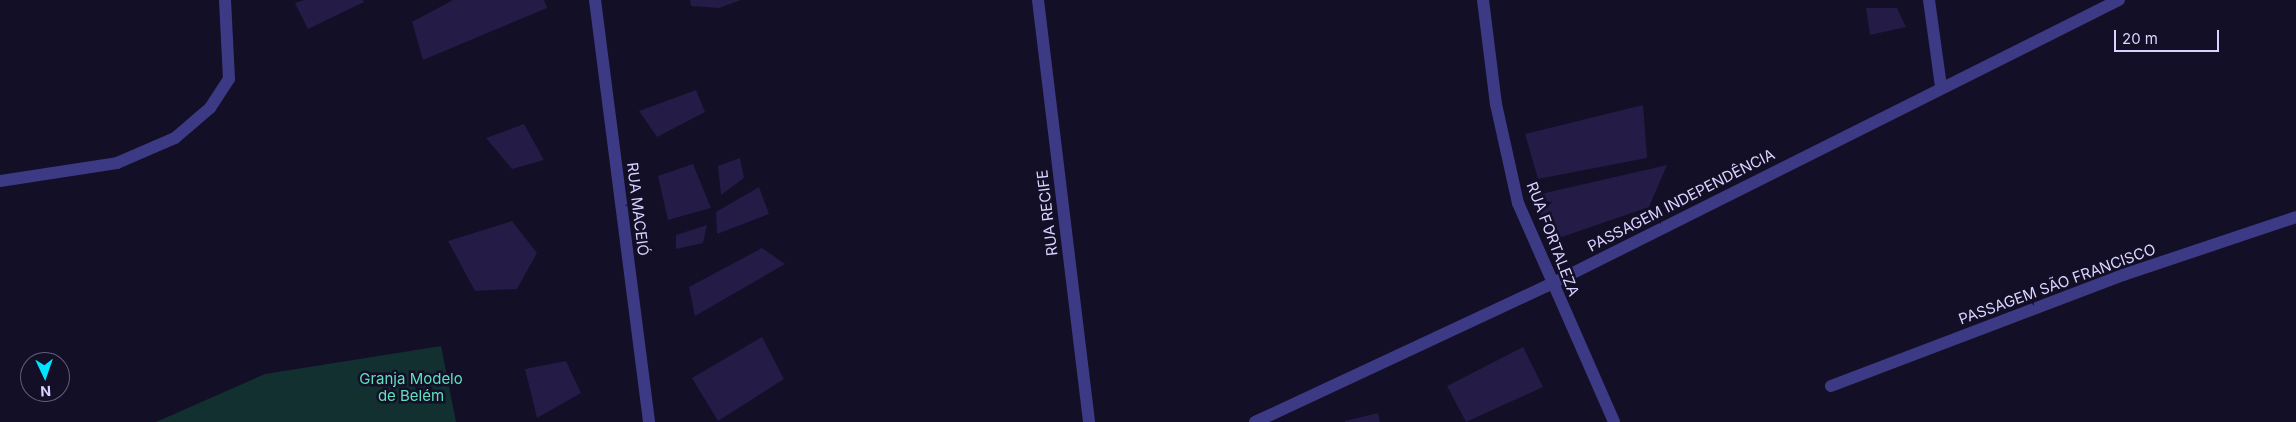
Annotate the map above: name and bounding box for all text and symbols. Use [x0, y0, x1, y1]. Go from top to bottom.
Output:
scale bar [2116, 20, 2221, 52]
text: 20 m [2122, 29, 2158, 48]
street label: PASSAGEM INDEPENDÊNCIA [1585, 145, 1777, 255]
street label: RUA MACEIÓ [623, 161, 653, 257]
street label: RUA RECIFE [1033, 169, 1061, 257]
street label: RUA FORTALEZA [1523, 179, 1583, 299]
street label: PASSAGEM SÃO FRANCISCO [1956, 240, 2158, 328]
north arrow [20, 352, 70, 402]
park label: Granja Modelo de Belém [359, 369, 463, 404]
text: N [40, 383, 52, 400]

